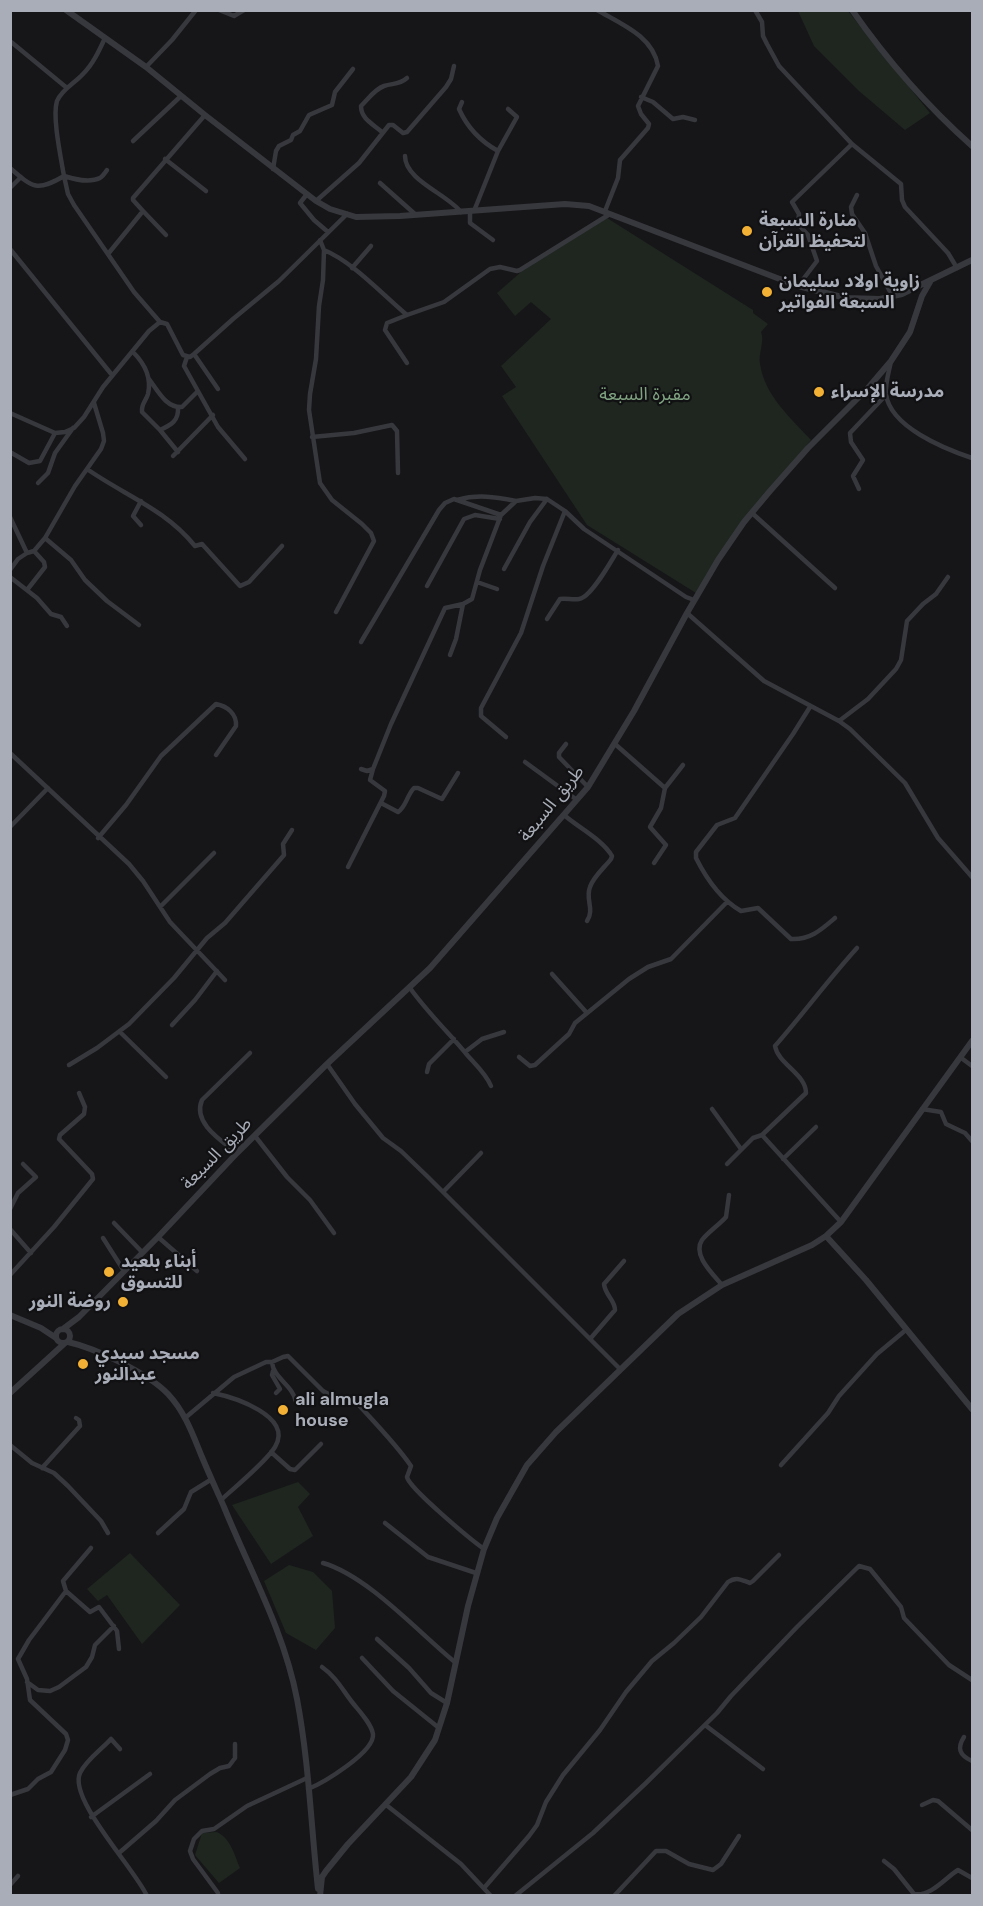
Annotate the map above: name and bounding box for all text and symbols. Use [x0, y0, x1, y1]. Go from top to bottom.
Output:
place label: منارة السبعة لتحفيظ القرآن [759, 210, 866, 252]
marker: منارة السبعة لتحفيظ القرآن [740, 224, 754, 238]
place label: زاوية اولاد سليمان السبعة الفواتير [779, 271, 920, 314]
marker: زاوية اولاد سليمان السبعة الفواتير [760, 285, 774, 299]
place label: مدرسة الإسراء [831, 381, 944, 403]
park label: مقبرة السبعة [599, 384, 691, 406]
marker: مدرسة الإسراء [812, 385, 826, 399]
street label: طريق السبعة [515, 761, 589, 847]
street label: طريق السبعة [177, 1113, 257, 1195]
place label: أبناء بلعيد للتسوق [121, 1251, 196, 1294]
marker: أبناء بلعيد للتسوق [102, 1265, 116, 1279]
place label: روضة النور [29, 1291, 111, 1313]
marker: روضة النور [116, 1295, 130, 1309]
place label: مسجد سيدي عبدالنور [95, 1343, 200, 1386]
marker: مسجد سيدي عبدالنور [76, 1357, 90, 1371]
place label: ali almugla house [295, 1389, 389, 1432]
marker: ali almugla house [276, 1403, 290, 1417]

